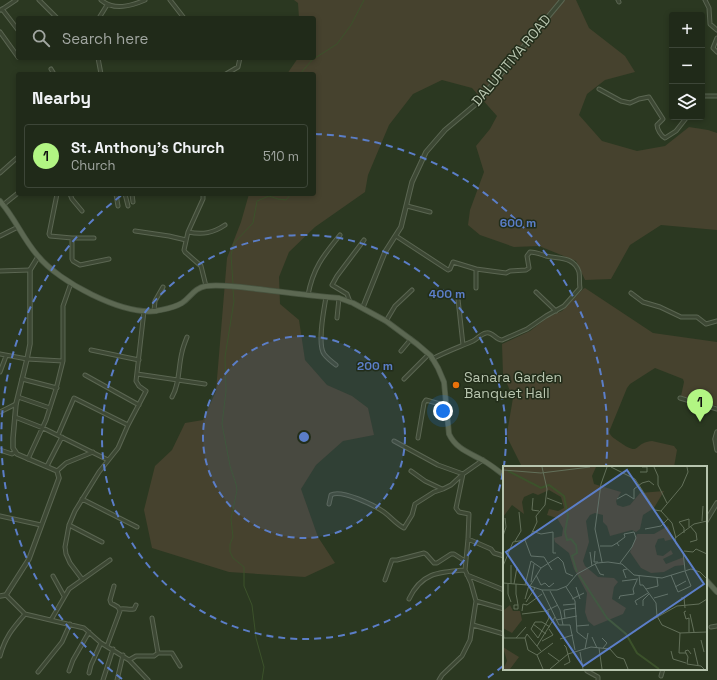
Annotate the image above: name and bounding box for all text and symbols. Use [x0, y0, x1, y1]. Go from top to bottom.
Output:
street label: DALUPITIYA ROAD [467, 11, 555, 109]
map controls [669, 12, 705, 120]
button: + [669, 12, 705, 48]
search box [16, 16, 316, 60]
icon: search [30, 27, 52, 49]
text: Search here [62, 29, 148, 48]
button: − [669, 48, 705, 84]
button: layers [669, 84, 705, 120]
text: Nearby [32, 87, 91, 109]
text: St. Anthony's Church [71, 138, 224, 157]
text: 1 [43, 148, 49, 165]
text: 510 m [263, 148, 299, 165]
text: Church [71, 157, 116, 174]
text: 600 m [500, 215, 536, 231]
text: 400 m [429, 286, 465, 302]
text: 200 m [357, 358, 393, 374]
place label: Sanara Garden Banquet Hall [464, 368, 562, 402]
marker: Sanara Garden Banquet Hall [451, 380, 461, 390]
pin: 1 [687, 389, 713, 422]
your location [433, 401, 453, 421]
centre of rings [297, 430, 311, 444]
inset map [503, 466, 707, 670]

